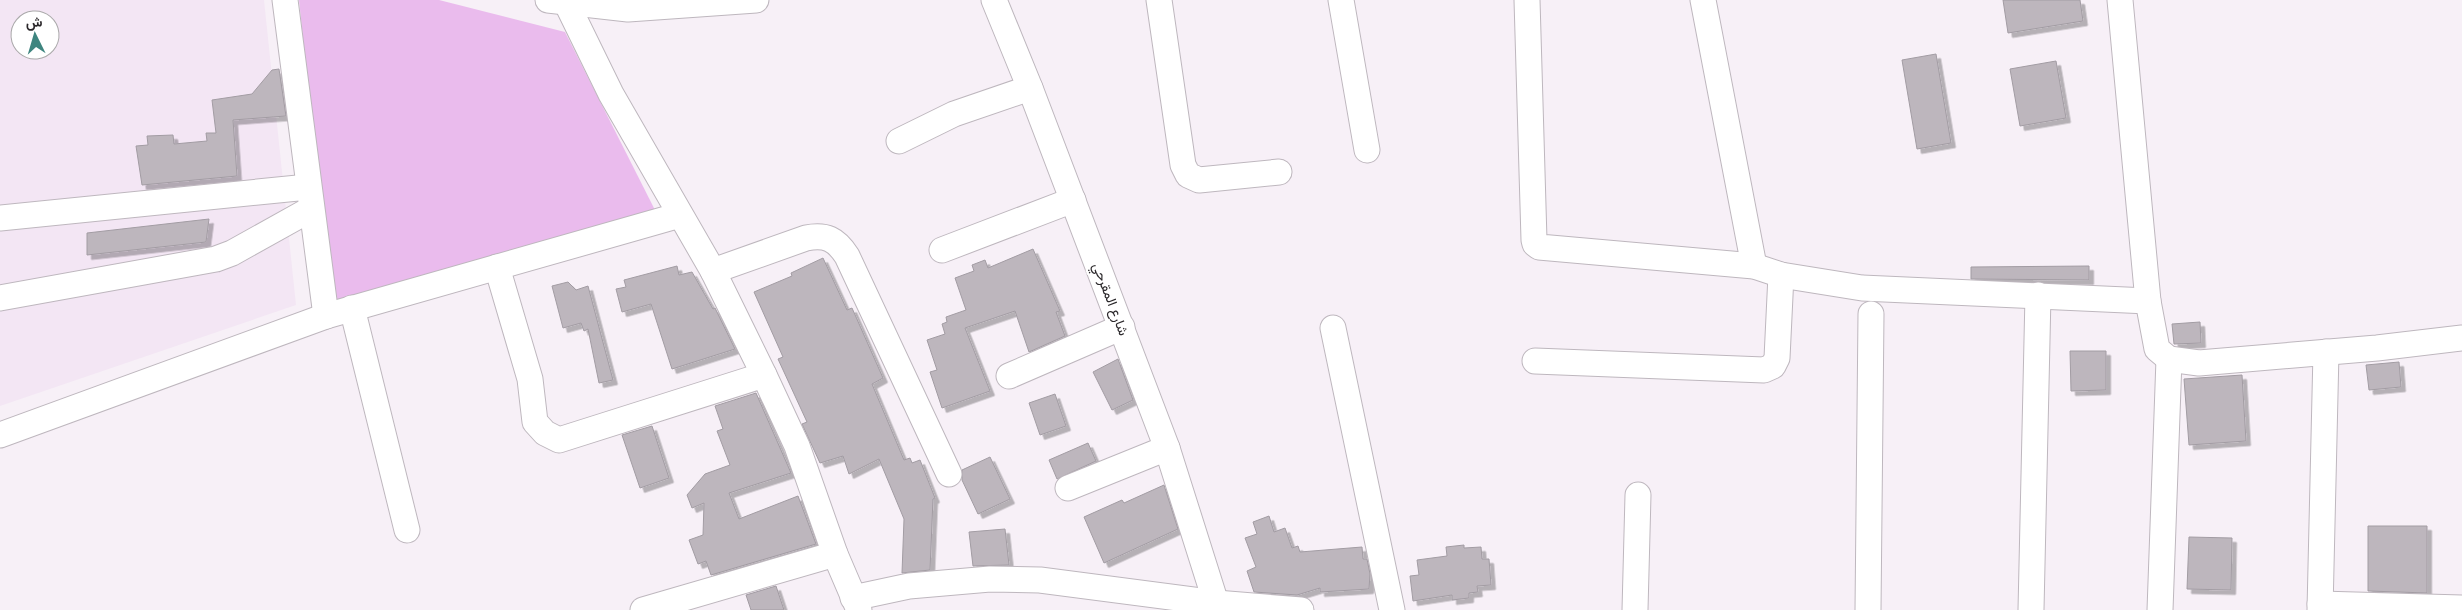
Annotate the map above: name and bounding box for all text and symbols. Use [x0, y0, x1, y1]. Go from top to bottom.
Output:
north arrow [10, 10, 60, 60]
text: ش [25, 13, 43, 32]
street label: شارع المقرحي [1086, 260, 1132, 339]

